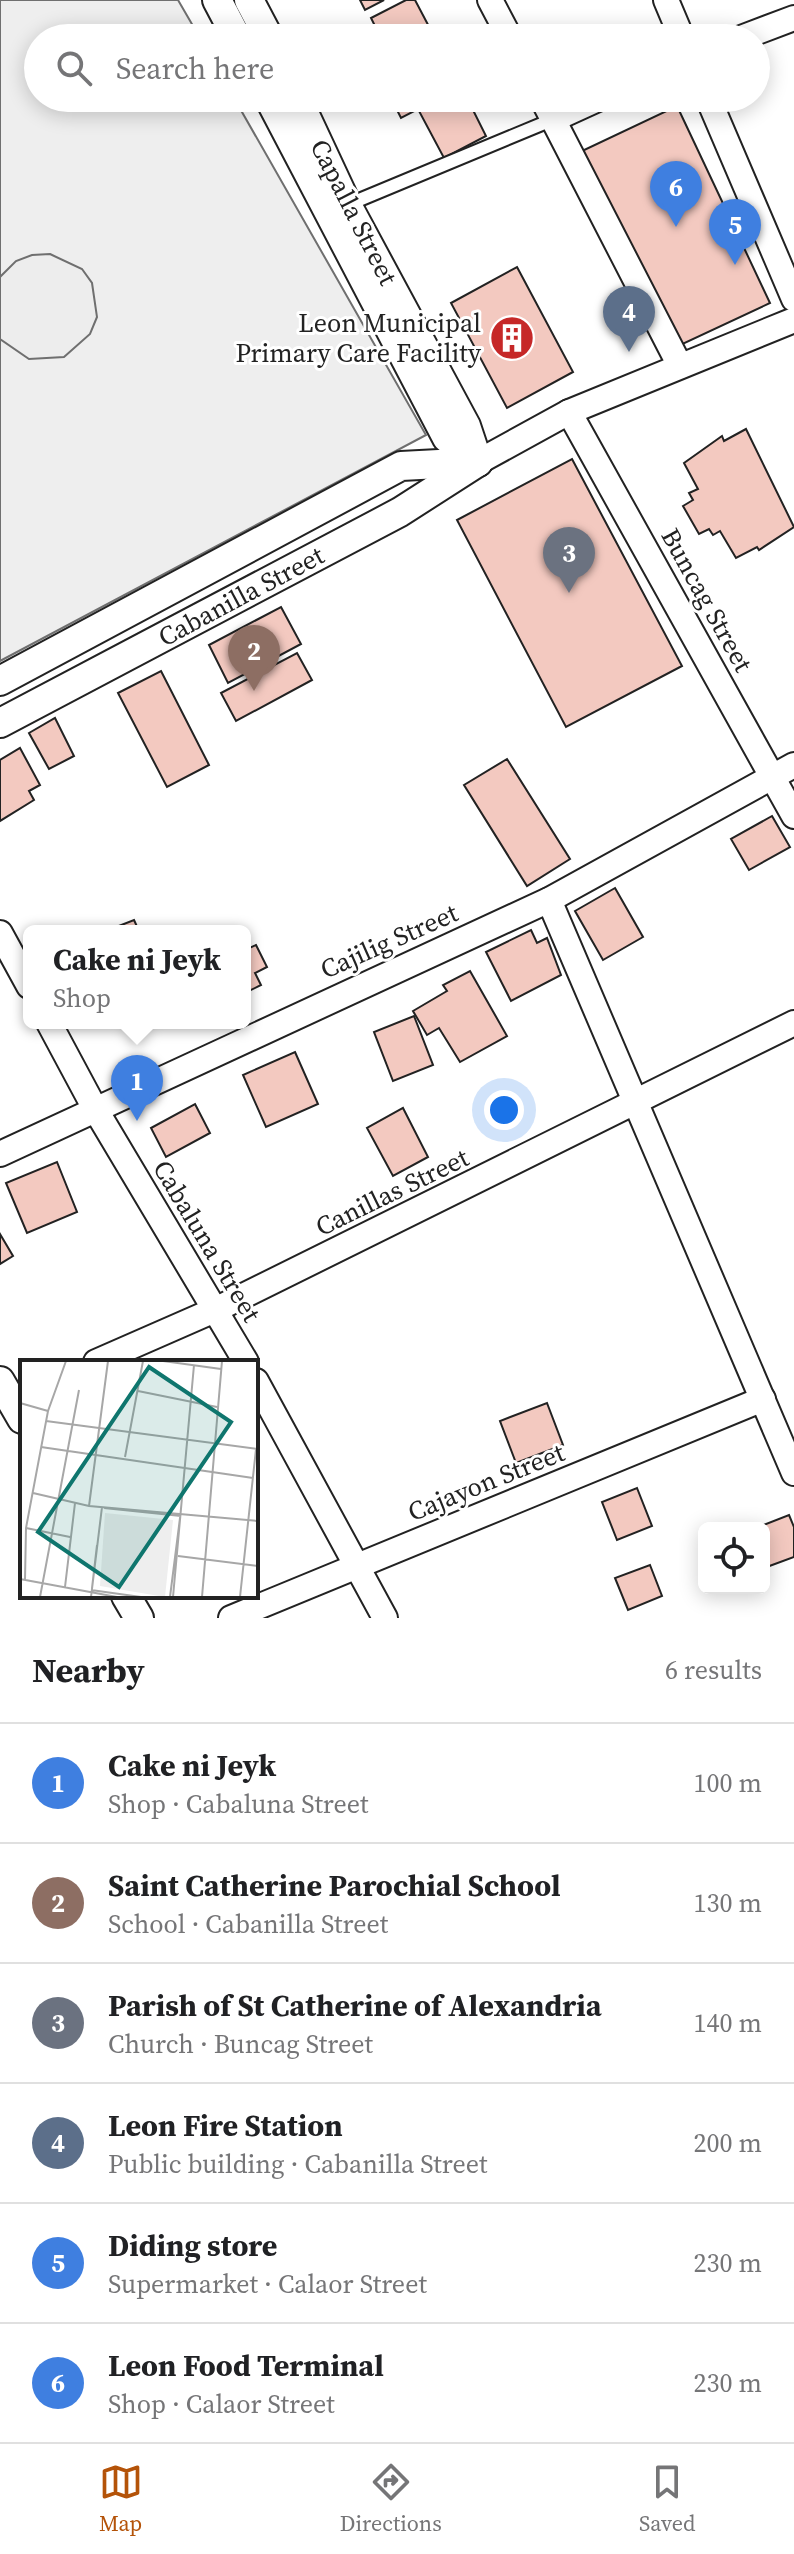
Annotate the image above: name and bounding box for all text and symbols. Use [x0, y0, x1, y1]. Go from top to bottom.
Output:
search box [24, 24, 770, 112]
icon: search [52, 46, 96, 90]
text: Search here [116, 48, 274, 89]
street label: Capalla Street [302, 133, 406, 292]
pin: 6 [650, 161, 702, 227]
pin: 5 [709, 199, 761, 265]
pin: 4 [603, 286, 655, 352]
place label: Leon Municipal Primary Care Facility [236, 305, 482, 371]
building icon: Leon Municipal Primary Care Facility [488, 314, 536, 362]
street label: Buncag Street [653, 522, 762, 679]
pin: 3 [543, 527, 595, 593]
street label: Cabanilla Street [152, 537, 331, 655]
pin: 2 [228, 625, 280, 691]
street label: Cajilig Street [315, 894, 464, 987]
popup [23, 925, 251, 1029]
text: Cake ni Jeyk [53, 939, 221, 980]
text: Shop [53, 980, 111, 1016]
pin: 1 [111, 1055, 163, 1121]
your location [484, 1090, 524, 1130]
street label: Canillas Street [309, 1139, 475, 1245]
street label: Cabaluna Street [145, 1153, 270, 1329]
inset map [20, 1360, 258, 1598]
street label: Cajayon Street [402, 1434, 570, 1530]
map controls [698, 1522, 770, 1594]
button: locate [698, 1522, 770, 1594]
text: Nearby [32, 1647, 145, 1693]
text: 6 results [665, 1652, 762, 1688]
text: Cake ni Jeyk [108, 1745, 276, 1786]
text: 1 [51, 1765, 65, 1801]
text: 100 m [694, 1765, 762, 1801]
text: Shop · Cabaluna Street [108, 1786, 369, 1822]
text: Saint Catherine Parochial School [108, 1865, 561, 1906]
text: 2 [51, 1885, 65, 1921]
text: 130 m [694, 1885, 762, 1921]
text: School · Cabanilla Street [108, 1906, 388, 1942]
text: Parish of St Catherine of Alexandria [108, 1985, 602, 2026]
text: 3 [51, 2005, 65, 2041]
text: 140 m [694, 2005, 762, 2041]
text: Church · Buncag Street [108, 2026, 373, 2062]
text: Leon Fire Station [108, 2105, 343, 2146]
text: 4 [51, 2125, 65, 2161]
text: 200 m [694, 2125, 762, 2161]
text: Public building · Cabanilla Street [108, 2146, 487, 2182]
text: Diding store [108, 2225, 277, 2266]
text: 5 [51, 2245, 65, 2281]
text: 230 m [694, 2245, 762, 2281]
text: Supermarket · Calaor Street [108, 2266, 427, 2302]
text: Leon Food Terminal [108, 2345, 384, 2386]
text: 6 [51, 2365, 65, 2401]
text: 230 m [694, 2365, 762, 2401]
text: Shop · Calaor Street [108, 2386, 335, 2422]
tab: Map [99, 2460, 143, 2538]
tab: Directions [340, 2460, 442, 2538]
tab: Saved [639, 2460, 695, 2538]

